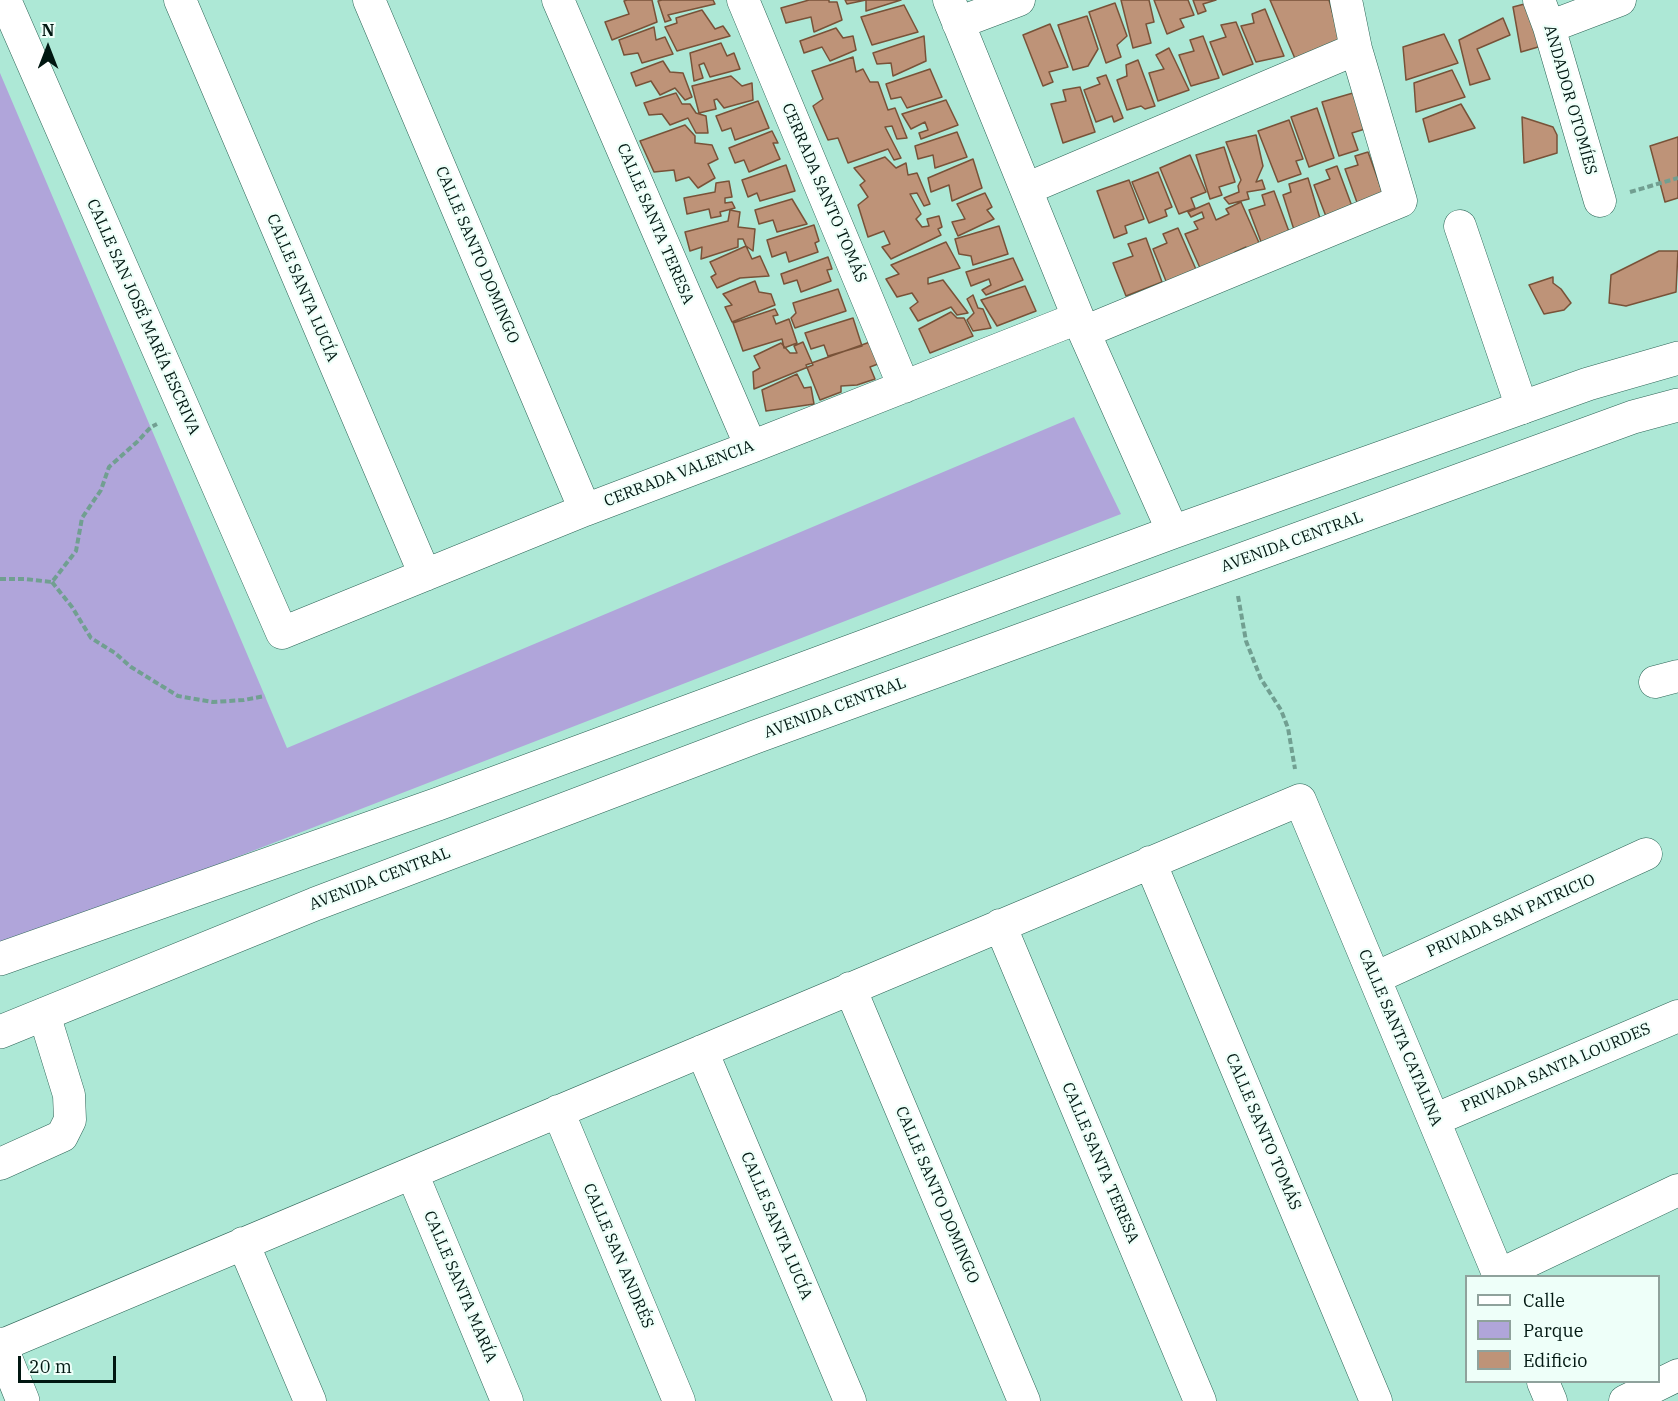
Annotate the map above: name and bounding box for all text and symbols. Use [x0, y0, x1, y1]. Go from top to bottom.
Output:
north arrow [18, 18, 78, 78]
text: N [42, 20, 54, 40]
street label: ANDADOR OTOMÍES [1539, 23, 1601, 177]
street label: CERRADA SANTO TOMÁS [777, 100, 871, 286]
street label: CALLE SANTA TERESA [612, 141, 698, 307]
street label: CALLE SANTO DOMINGO [431, 164, 523, 346]
street label: CALLE SAN JOSÉ MARÍA ESCRIVA [82, 196, 204, 438]
street label: CALLE SANTA LUCÍA [262, 211, 342, 365]
street label: CERRADA VALENCIA [601, 437, 757, 511]
street label: AVENIDA CENTRAL [1218, 507, 1366, 577]
street label: AVENIDA CENTRAL [761, 673, 909, 743]
street label: AVENIDA CENTRAL [307, 843, 453, 915]
street label: PRIVADA SAN PATRICIO [1424, 870, 1598, 962]
street label: CALLE SANTA CATALINA [1354, 947, 1446, 1129]
street label: PRIVADA SANTA LOURDES [1458, 1019, 1654, 1117]
street label: CALLE SANTO TOMÁS [1221, 1051, 1305, 1213]
street label: CALLE SANTA TERESA [1057, 1080, 1143, 1246]
street label: CALLE SANTO DOMINGO [891, 1104, 983, 1286]
street label: CALLE SANTA LUCÍA [736, 1149, 816, 1303]
street label: CALLE SAN ANDRÉS [579, 1181, 657, 1331]
street label: CALLE SANTA MARÍA [419, 1208, 501, 1366]
legend [1465, 1275, 1660, 1383]
text: Calle [1523, 1289, 1565, 1312]
text: Parque [1523, 1319, 1583, 1342]
scale bar [21, 1344, 118, 1382]
text: Edificio [1523, 1349, 1587, 1372]
text: 20 m [29, 1355, 72, 1378]

